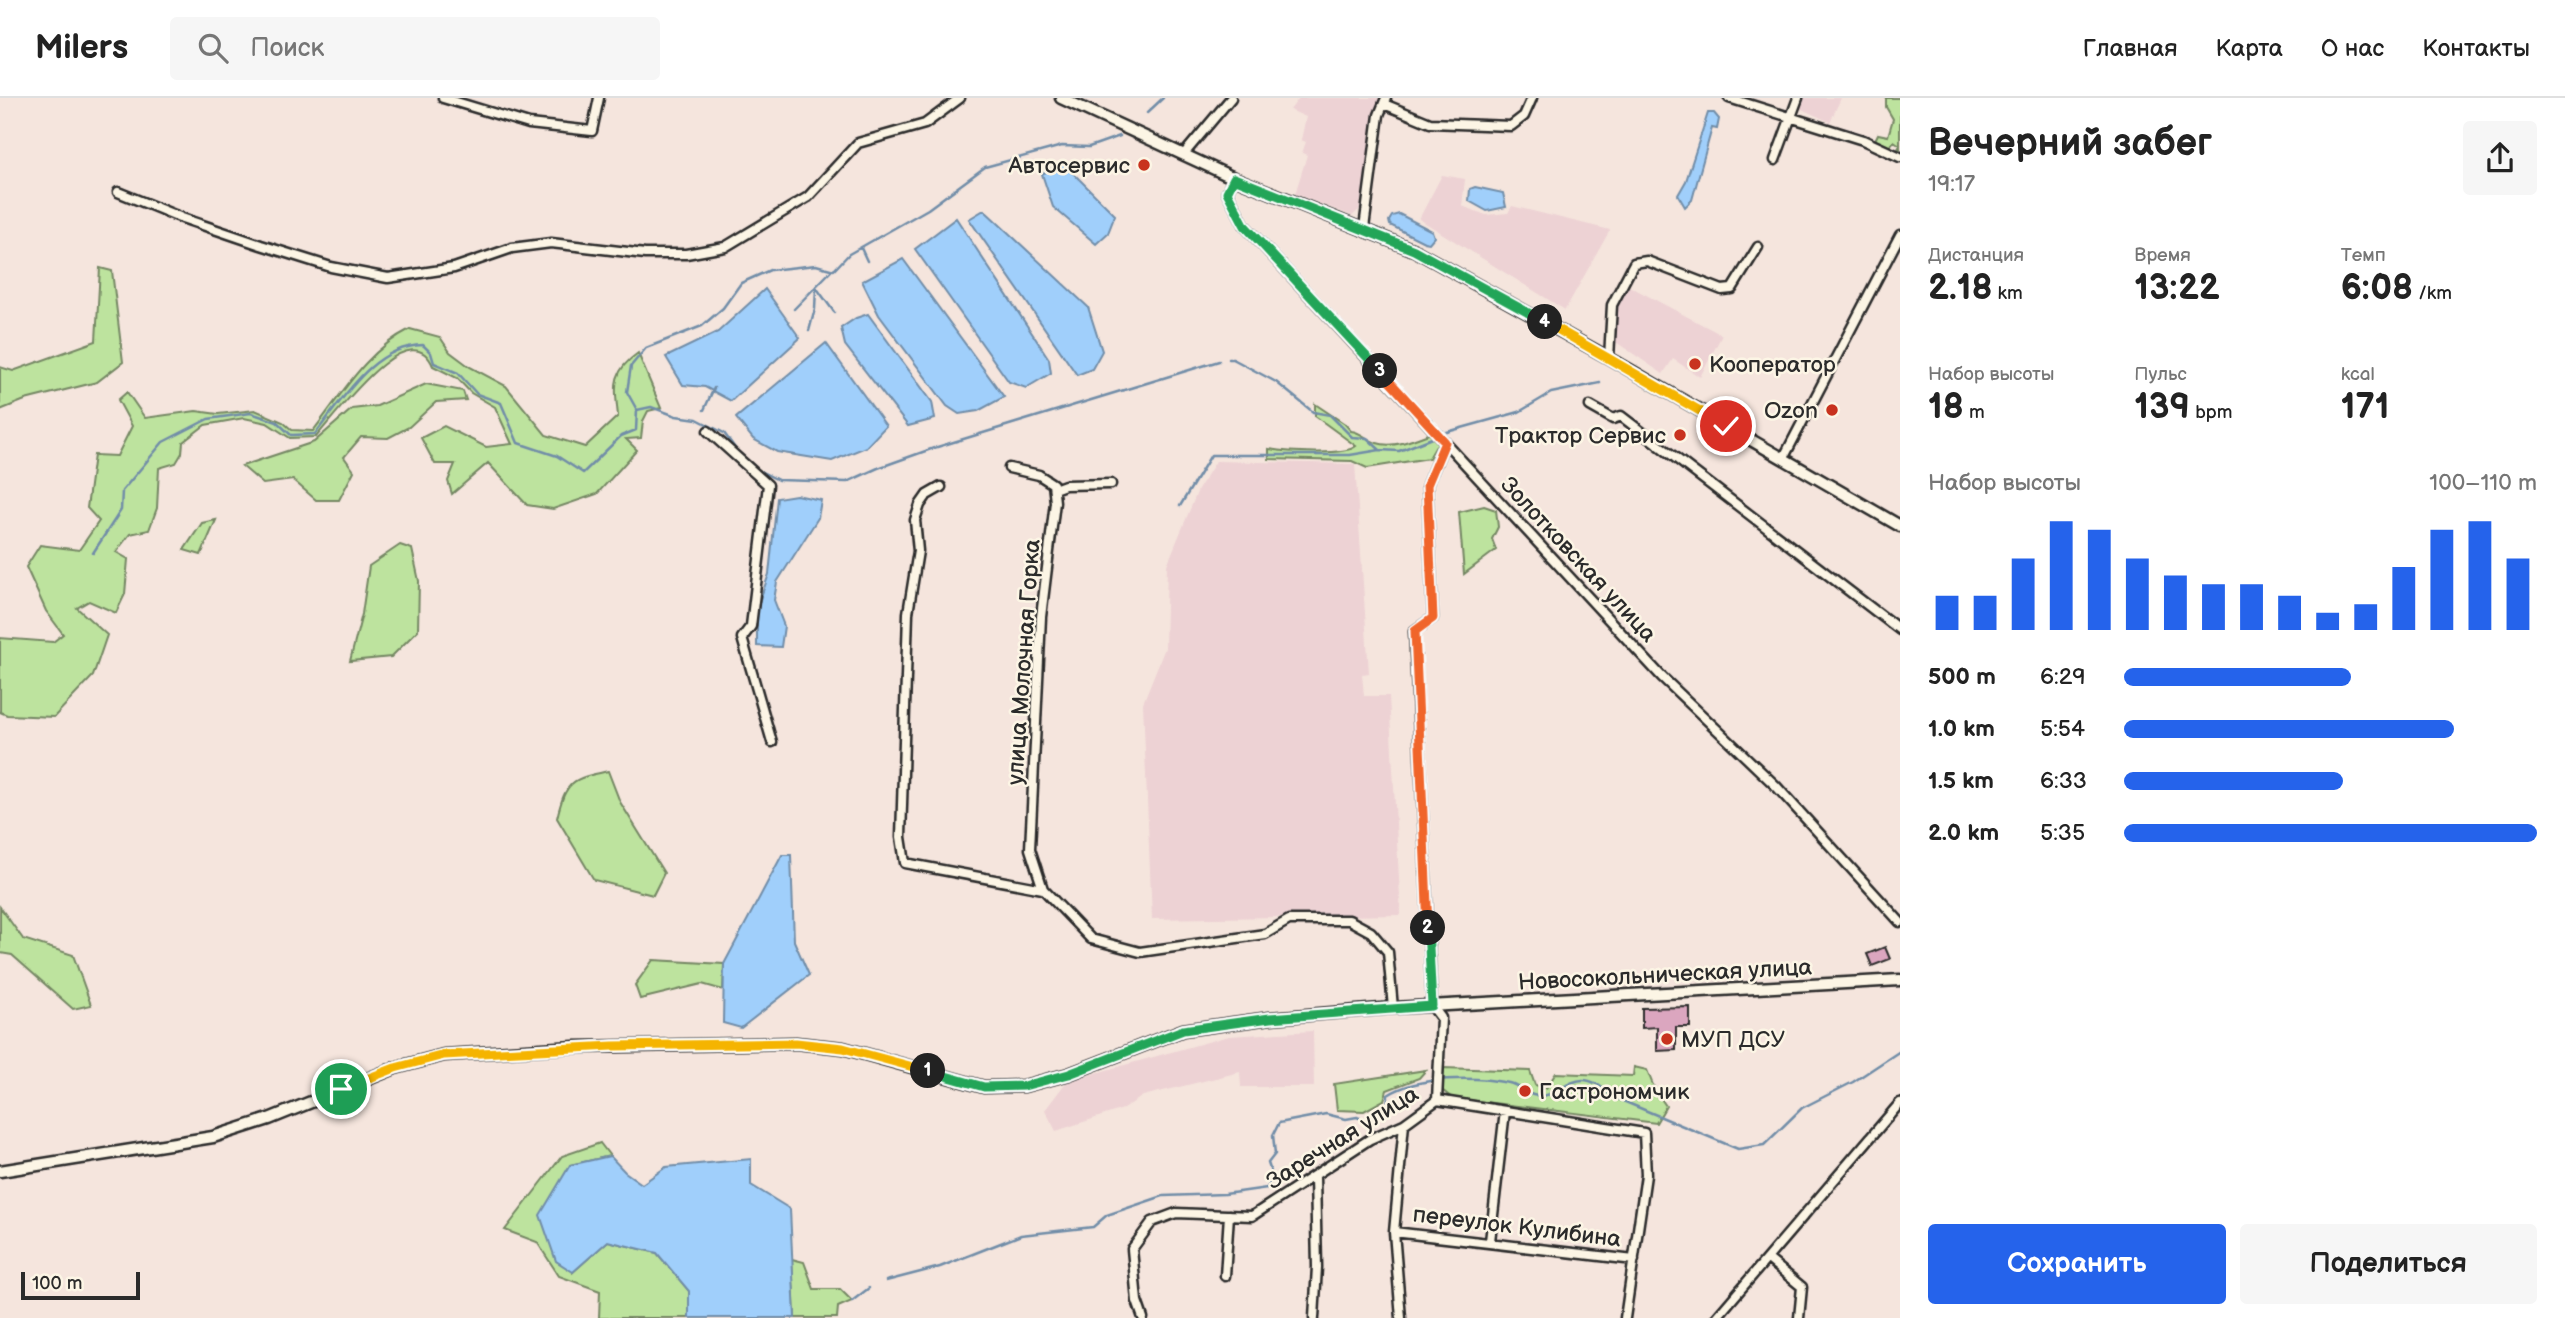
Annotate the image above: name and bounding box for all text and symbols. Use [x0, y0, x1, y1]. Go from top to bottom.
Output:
search box [170, 17, 660, 80]
text: Milers [35, 28, 128, 68]
icon: search [194, 29, 232, 67]
text: Поиск [250, 33, 324, 64]
text: Главная [2083, 34, 2177, 63]
text: Карта [2215, 34, 2283, 63]
text: О нас [2321, 34, 2384, 63]
text: Контакты [2422, 34, 2530, 63]
text: Вечерний забег [1928, 121, 2212, 166]
button: share [2463, 121, 2537, 195]
place label: Автосервис [1008, 152, 1130, 180]
marker: Автосервис [1136, 157, 1152, 173]
text: 19:17 [1928, 170, 1975, 198]
text: Дистанция [1928, 244, 2024, 267]
text: Время [2134, 244, 2191, 267]
text: Темп [2341, 244, 2386, 267]
text: 2.18 [1928, 267, 1992, 310]
text: 13:22 [2134, 267, 2220, 310]
text: 6:08 [2341, 267, 2413, 310]
text: km [1992, 282, 2023, 305]
text: /km [2413, 282, 2452, 305]
pin: 4 [1528, 304, 1562, 340]
text: 4 [1539, 310, 1550, 333]
place label: Кооператор [1709, 351, 1836, 379]
pin: 3 [1362, 354, 1398, 388]
marker: Кооператор [1687, 356, 1703, 372]
text: 3 [1374, 359, 1385, 382]
text: Набор высоты [1928, 363, 2054, 386]
text: Пульс [2134, 363, 2187, 386]
text: kcal [2341, 363, 2375, 386]
text: 18 [1928, 386, 1964, 429]
text: 139 [2134, 386, 2190, 429]
text: 171 [2341, 386, 2389, 429]
pin [1696, 396, 1756, 456]
place label: Ozon [1764, 397, 1818, 425]
text: m [1964, 401, 1985, 424]
text: bpm [2190, 401, 2233, 424]
marker: Ozon [1824, 402, 1840, 418]
icon: check [1707, 407, 1745, 445]
place label: Трактор Сервис [1495, 422, 1666, 450]
marker: Трактор Сервис [1672, 427, 1688, 443]
text: Набор высоты [1928, 469, 2081, 497]
text: 100–110 m [2429, 469, 2537, 497]
street label: Золотковская улица [1494, 471, 1662, 648]
street label: улица Молочная Горка [1001, 538, 1047, 786]
text: 500 m [1928, 663, 1996, 691]
text: 6:29 [2040, 663, 2086, 691]
text: 1.0 km [1928, 715, 1995, 743]
text: 5:54 [2040, 715, 2085, 743]
text: 1.5 km [1928, 767, 1994, 795]
text: 6:33 [2040, 767, 2087, 795]
text: 2.0 km [1928, 819, 1999, 847]
text: 5:35 [2040, 819, 2085, 847]
pin: 2 [1410, 910, 1446, 946]
text: 2 [1422, 916, 1433, 939]
street label: Новосокольническая улица [1517, 953, 1813, 997]
place label: МУП ДСУ [1681, 1026, 1785, 1054]
marker: МУП ДСУ [1659, 1031, 1675, 1047]
pin: 1 [911, 1054, 946, 1088]
pin [311, 1059, 371, 1119]
text: 1 [924, 1059, 932, 1082]
icon: arrive [322, 1070, 360, 1108]
place label: Гастрономчик [1539, 1078, 1690, 1106]
street label: Заречная улица [1261, 1080, 1424, 1196]
marker: Гастрономчик [1517, 1083, 1533, 1099]
street label: переулок Кулибина [1411, 1200, 1623, 1254]
button: Сохранить [1928, 1224, 2226, 1304]
button: Поделиться [2240, 1224, 2537, 1304]
scale bar [21, 1269, 140, 1301]
text: 100 m [32, 1272, 83, 1295]

